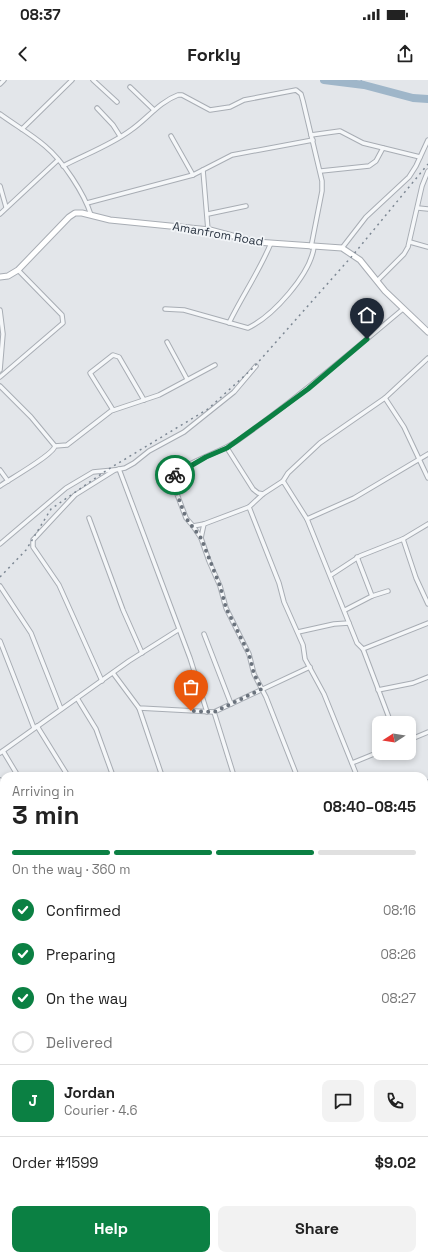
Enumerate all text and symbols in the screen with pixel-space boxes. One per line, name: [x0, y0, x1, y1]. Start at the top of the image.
text: 08:37: [20, 5, 61, 24]
icon: back: [12, 43, 34, 65]
text: Forkly: [187, 43, 241, 66]
icon: share: [394, 43, 416, 65]
street label: Amanfrom Road: [171, 218, 265, 250]
pin: [350, 298, 384, 339]
icon: home: [356, 304, 378, 326]
courier: [155, 455, 195, 495]
icon: bike: [164, 464, 186, 486]
pin: [174, 670, 208, 711]
icon: bag: [180, 676, 202, 698]
north arrow: [372, 716, 416, 760]
map controls: [372, 716, 416, 760]
text: Arriving in: [12, 783, 74, 800]
text: 08:40–08:45: [323, 797, 416, 816]
text: 3 min: [12, 798, 80, 832]
text: On the way · 360 m: [12, 861, 130, 878]
icon: check: [12, 899, 34, 921]
text: Confirmed: [46, 901, 121, 920]
text: 08:16: [383, 902, 416, 919]
icon: check: [12, 943, 34, 965]
text: Preparing: [46, 945, 116, 964]
text: 08:26: [380, 946, 416, 963]
icon: check: [12, 987, 34, 1009]
text: On the way: [46, 989, 127, 1008]
text: 08:27: [381, 990, 416, 1007]
text: Delivered: [46, 1033, 113, 1052]
button: chat: [322, 1080, 364, 1122]
button: phone: [374, 1080, 416, 1122]
text: Jordan: [64, 1083, 115, 1102]
text: J: [28, 1091, 38, 1110]
text: Courier · 4.6: [64, 1102, 137, 1119]
text: Order #1599: [12, 1153, 99, 1172]
text: $9.02: [375, 1153, 416, 1172]
button: Help: [12, 1206, 210, 1252]
button: Share: [218, 1206, 416, 1252]

